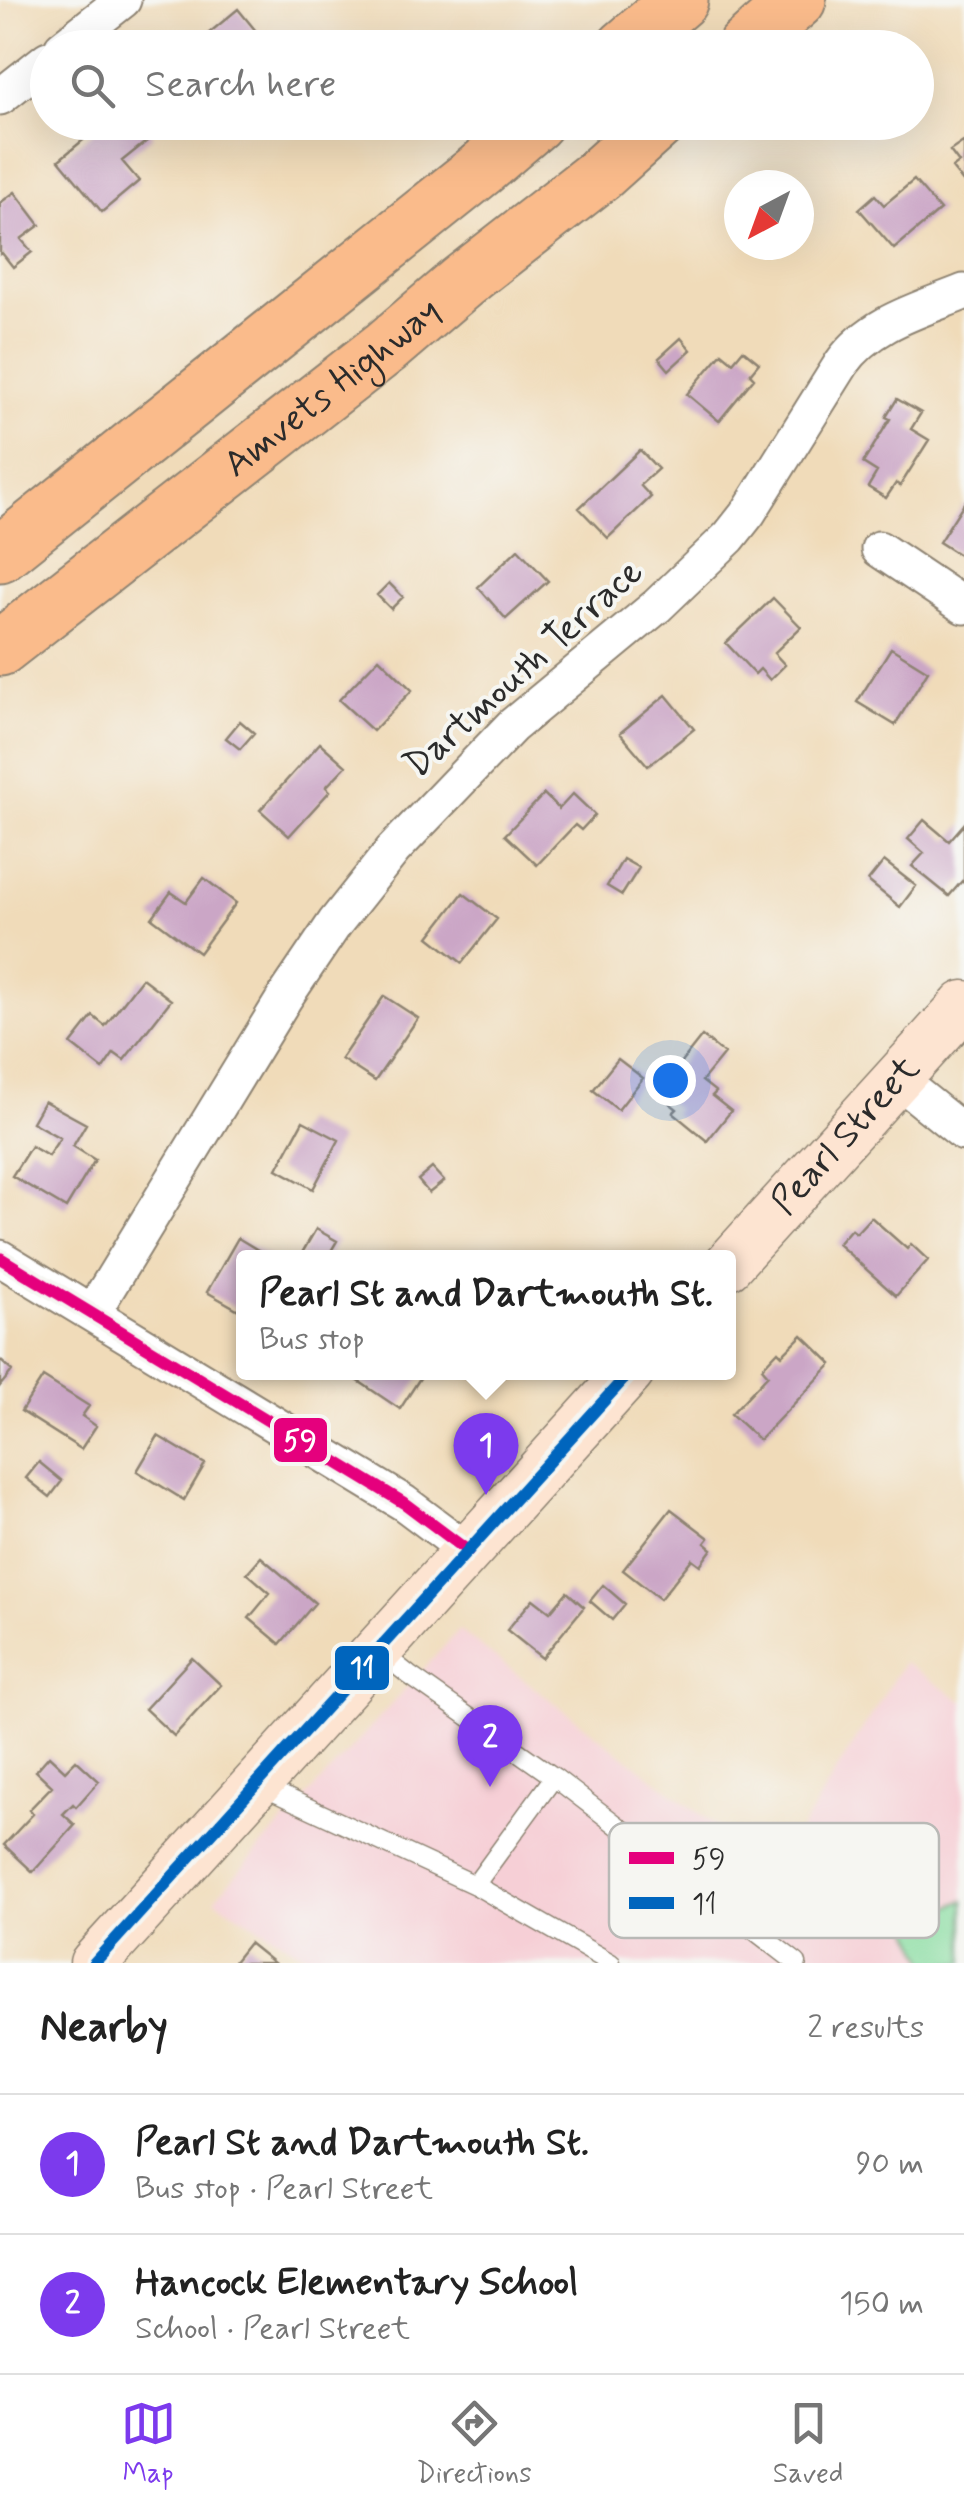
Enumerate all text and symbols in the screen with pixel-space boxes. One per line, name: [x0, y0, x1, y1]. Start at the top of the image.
search box: [30, 30, 934, 140]
icon: search: [65, 58, 120, 113]
text: Search here: [145, 61, 336, 110]
north arrow: [724, 170, 814, 260]
street label: Amvets Highway: [214, 286, 451, 489]
street label: Dartmouth Terrace: [394, 548, 654, 790]
street label: Pearl Street: [761, 1045, 931, 1226]
your location: [645, 1055, 696, 1106]
popup: [236, 1250, 736, 1380]
text: Pearl St and Dartmouth St.: [259, 1270, 713, 1319]
text: Bus stop: [259, 1319, 365, 1361]
pin: 1: [454, 1412, 518, 1495]
line badge: 59: [272, 1416, 329, 1464]
text: 59: [283, 1424, 317, 1461]
line badge: 11: [333, 1644, 391, 1692]
text: 11: [350, 1651, 374, 1688]
pin: 2: [458, 1704, 522, 1787]
legend: [609, 1823, 939, 1938]
text: 59: [692, 1842, 726, 1879]
text: 11: [692, 1887, 717, 1924]
text: Nearby: [40, 2001, 168, 2056]
text: 2 results: [807, 2007, 924, 2049]
text: Pearl St and Dartmouth St.: [135, 2119, 589, 2168]
text: 1: [65, 2143, 80, 2185]
text: 90 m: [856, 2143, 924, 2185]
text: Bus stop · Pearl Street: [135, 2168, 433, 2210]
text: Hancock Elementary School: [135, 2259, 578, 2308]
text: 2: [65, 2283, 80, 2325]
text: 150 m: [839, 2283, 924, 2325]
text: School · Pearl Street: [135, 2308, 410, 2350]
tab: Map: [121, 2396, 176, 2493]
tab: Directions: [417, 2396, 532, 2493]
tab: Saved: [773, 2396, 843, 2493]

